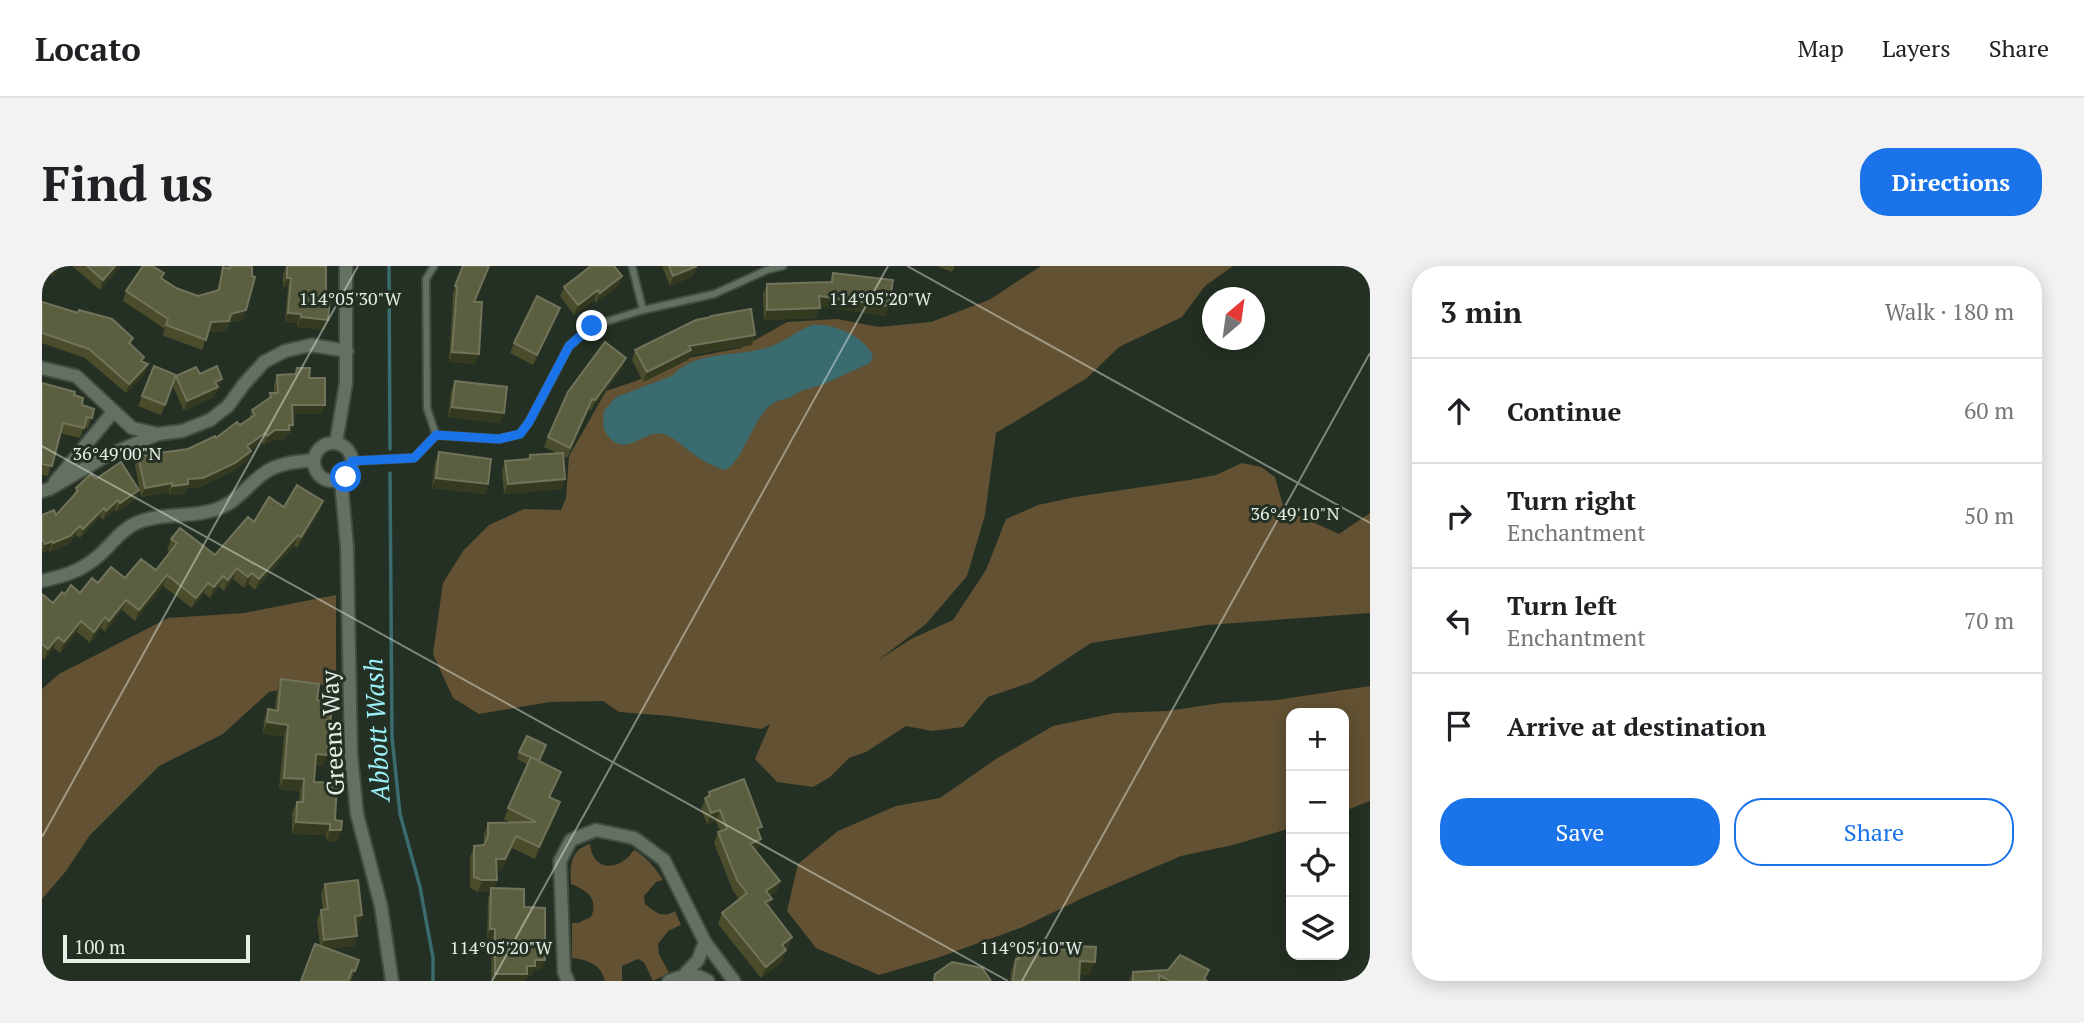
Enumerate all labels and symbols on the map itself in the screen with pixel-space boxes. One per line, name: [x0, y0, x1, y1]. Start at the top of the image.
text: 114°05'30"W: [299, 286, 401, 310]
text: 114°05'20"W: [829, 286, 931, 310]
north arrow: [1202, 287, 1265, 350]
route end: [576, 310, 607, 341]
text: 36°49'00"N: [72, 441, 162, 465]
route start: [330, 461, 361, 492]
text: 36°49'10"N: [1250, 501, 1340, 525]
water label: Abbott Wash: [355, 657, 397, 805]
street label: Greens Way: [313, 669, 351, 796]
scale bar: [63, 932, 250, 964]
text: 114°05'20"W: [450, 935, 552, 959]
text: 114°05'10"W: [980, 935, 1082, 959]

